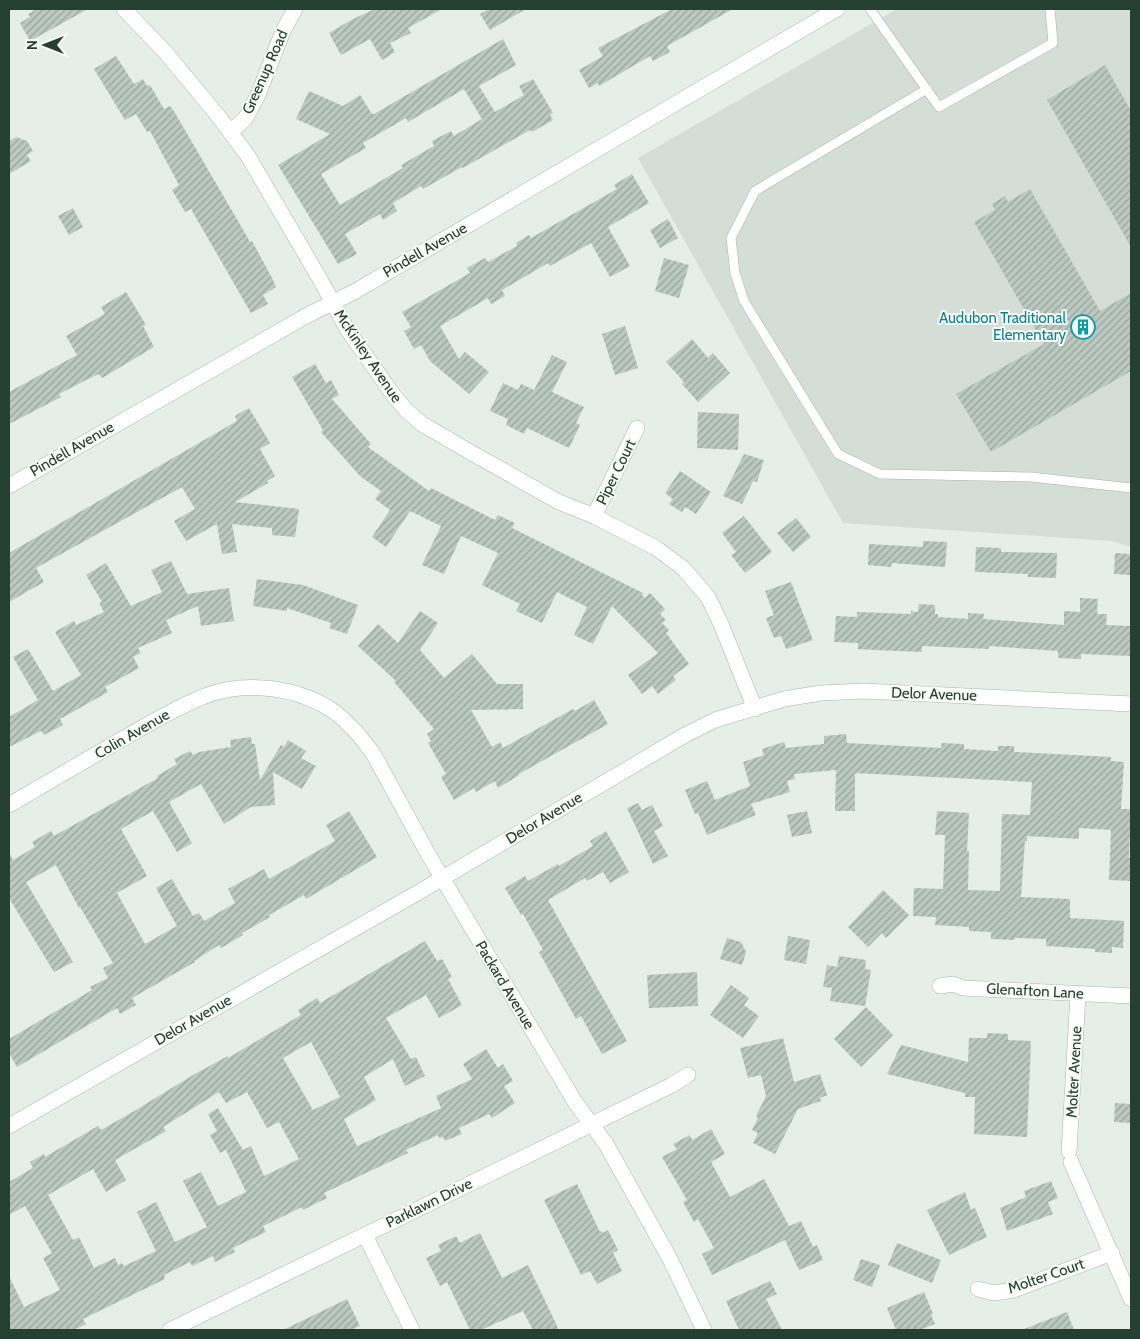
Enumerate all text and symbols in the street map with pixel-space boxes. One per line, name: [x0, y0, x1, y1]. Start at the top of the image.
north arrow: [20, 20, 70, 70]
street label: Greenup Road: [238, 27, 292, 117]
text: N: [23, 40, 41, 50]
street label: Pindell Avenue: [380, 219, 471, 281]
street label: McKinley Avenue: [330, 306, 406, 406]
place label: Audubon Traditional Elementary: [939, 309, 1066, 344]
building icon: Audubon Traditional Elementary: [1070, 314, 1096, 340]
street label: Pindell Avenue: [27, 418, 118, 480]
street label: Piper Court: [592, 436, 640, 508]
street label: Delor Avenue: [891, 684, 978, 705]
street label: Colin Avenue: [91, 705, 173, 763]
street label: Delor Avenue: [503, 788, 586, 848]
street label: Packard Avenue: [472, 937, 539, 1033]
street label: Glenafton Lane: [986, 979, 1084, 1003]
street label: Delor Avenue: [151, 991, 235, 1049]
street label: Molter Avenue: [1063, 1025, 1085, 1118]
street label: Parklawn Drive: [383, 1174, 475, 1232]
street label: Molter Court: [1006, 1255, 1086, 1297]

